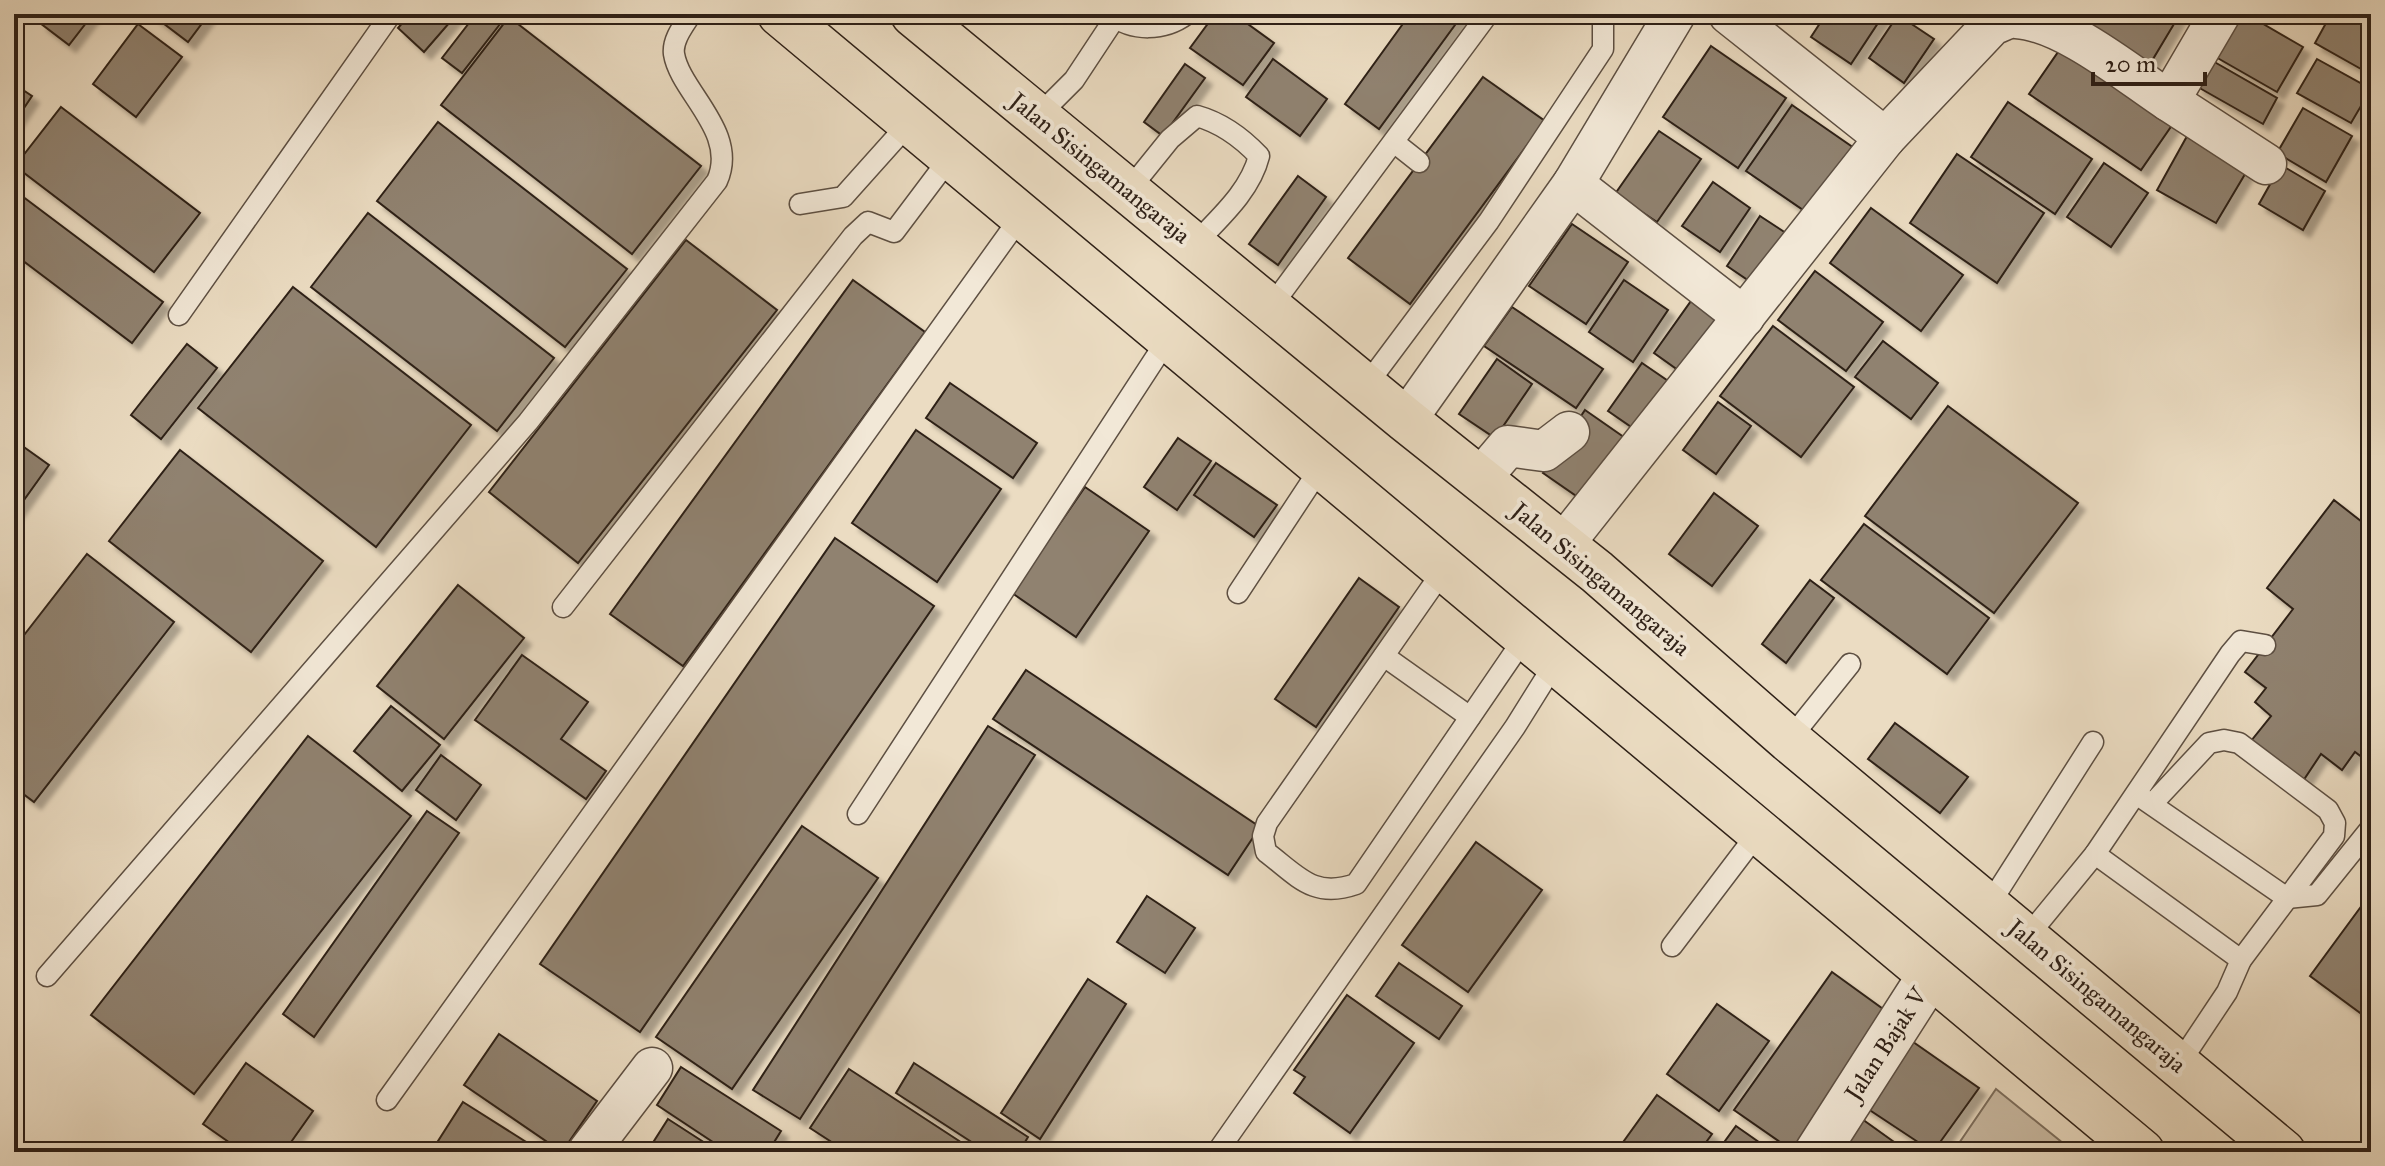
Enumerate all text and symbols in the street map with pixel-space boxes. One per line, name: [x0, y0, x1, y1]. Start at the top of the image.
scale bar: [2093, 36, 2205, 86]
text: 20 m: [2105, 49, 2156, 79]
street label: Jalan Sisingamangaraja: [1001, 84, 1197, 251]
street label: Jalan Sisingamangaraja: [1503, 494, 1697, 663]
street label: Jalan Sisingamangaraja: [1999, 911, 2193, 1080]
street label: Jalan Bajak V: [1837, 981, 1934, 1109]

